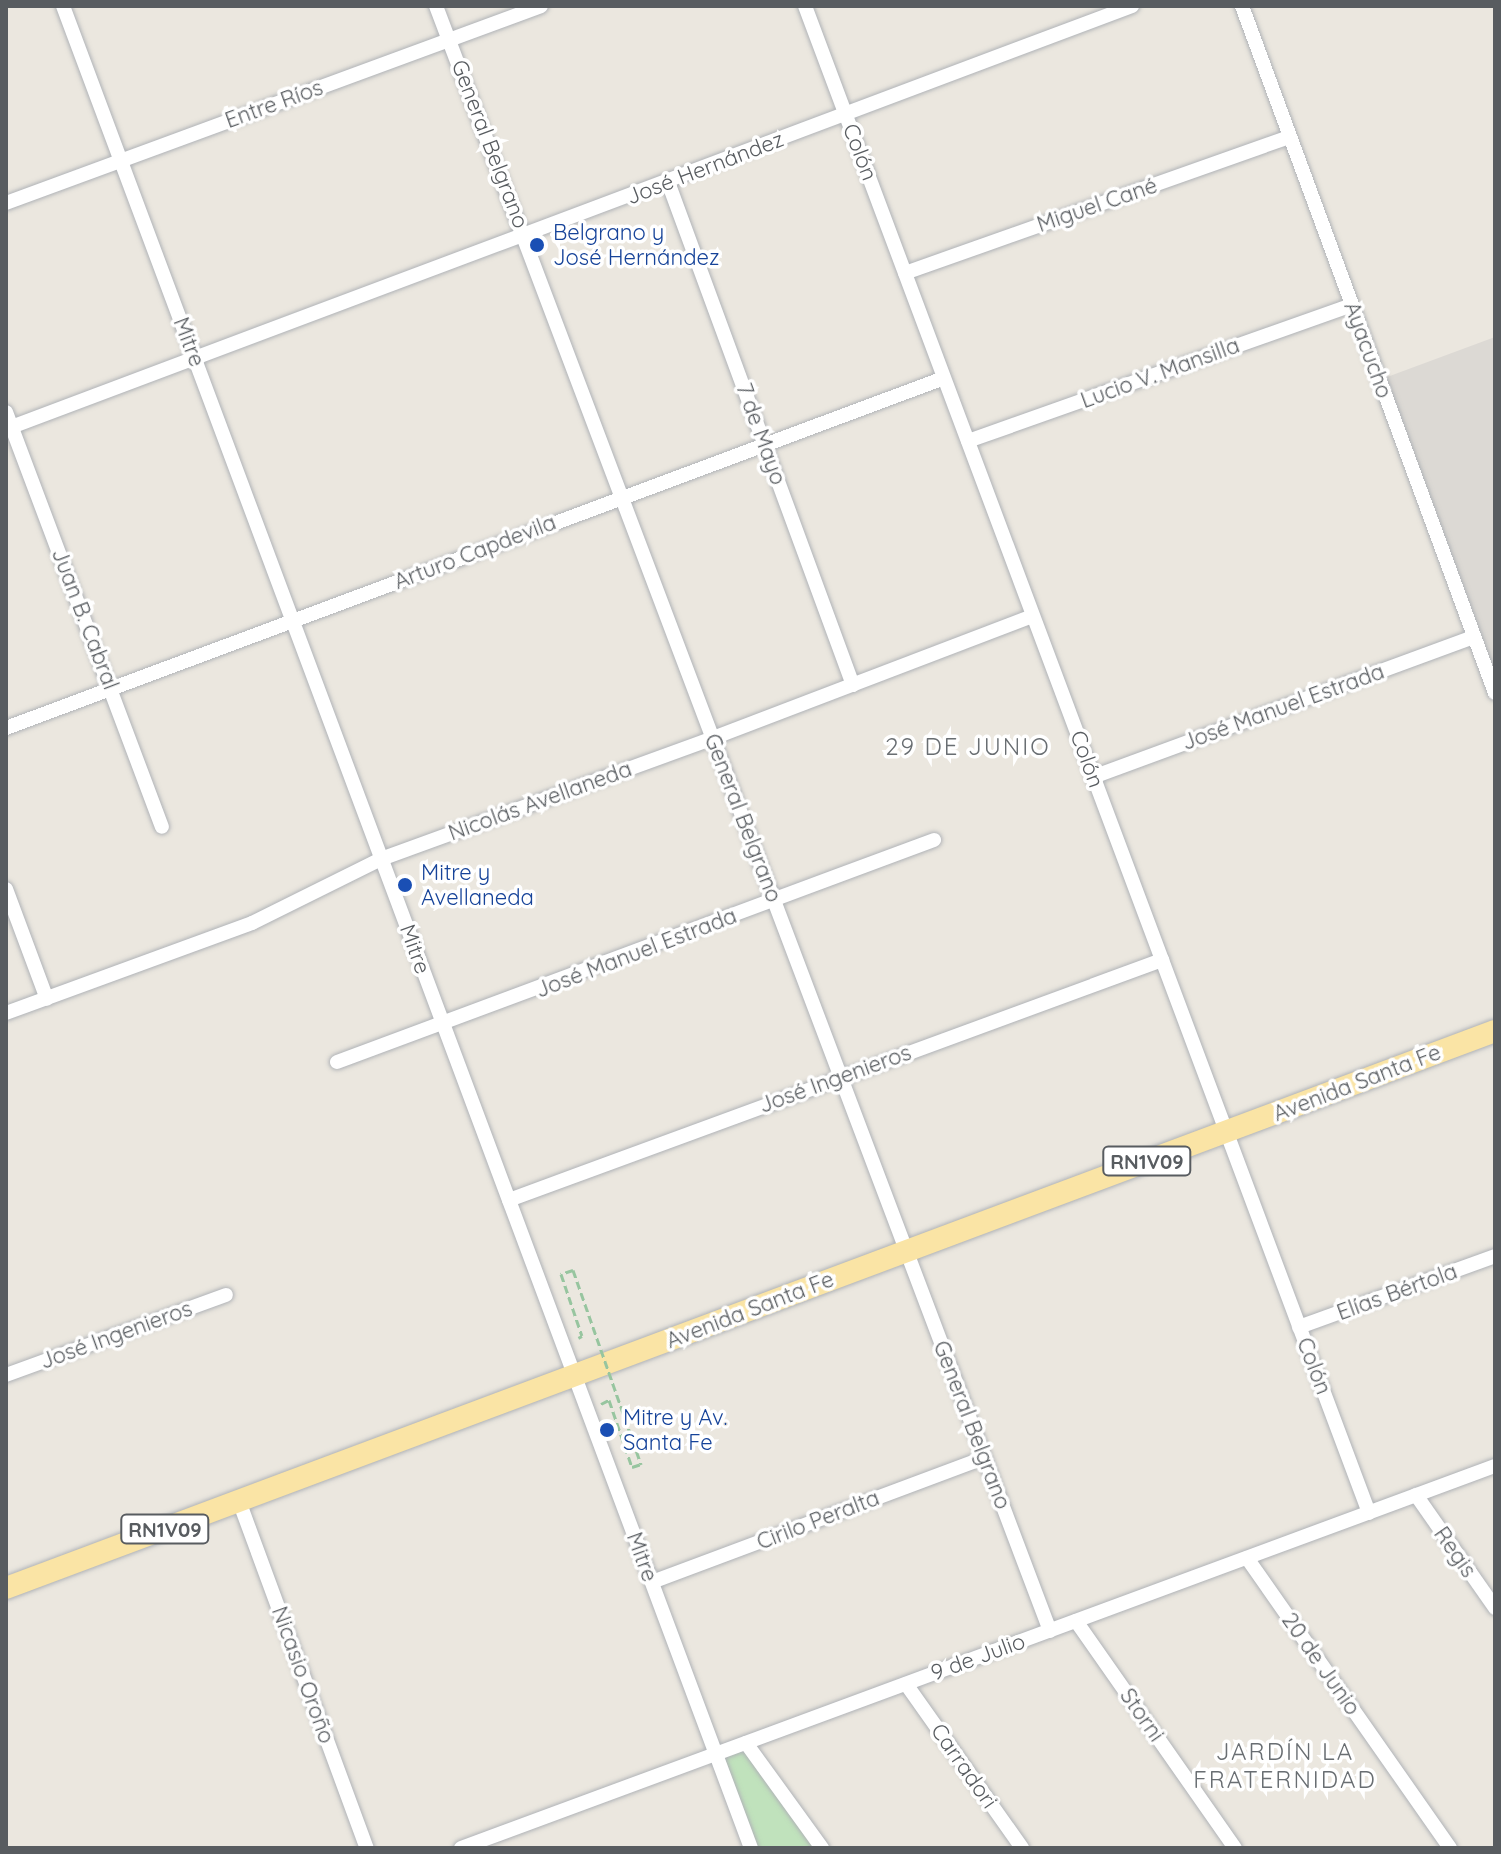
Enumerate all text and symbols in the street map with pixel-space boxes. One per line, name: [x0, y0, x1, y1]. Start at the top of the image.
street label: General Belgrano: [446, 56, 534, 232]
street label: Entre Ríos: [221, 74, 327, 134]
street label: Colón: [837, 120, 883, 184]
street label: José Hernández: [623, 126, 787, 210]
street label: Miguel Cané: [1033, 172, 1161, 238]
place label: Belgrano y José Hernández: [553, 219, 719, 270]
marker: Belgrano y José Hernández: [528, 236, 546, 254]
street label: Ayacucho: [1338, 298, 1398, 402]
street label: Mitre: [168, 314, 210, 370]
street label: Lucio V. Mansilla: [1077, 332, 1243, 414]
street label: 7 de Mayo: [730, 380, 792, 488]
street label: Arturo Capdevila: [390, 509, 560, 595]
street label: Juan B. Cabral: [46, 545, 124, 693]
street label: José Manuel Estrada: [1178, 658, 1388, 756]
street label: Colón: [1065, 727, 1109, 791]
street label: General Belgrano: [699, 730, 787, 906]
district label: 29 DE JUNIO: [885, 733, 1051, 761]
street label: Nicolás Avellaneda: [445, 756, 635, 846]
place label: Mitre y Avellaneda: [421, 859, 534, 910]
marker: Mitre y Avellaneda: [396, 876, 414, 894]
street label: José Manuel Estrada: [532, 902, 740, 1004]
street label: Mitre: [394, 921, 436, 977]
street label: José Ingenieros: [755, 1039, 915, 1119]
street label: Avenida Santa Fe: [1269, 1039, 1445, 1127]
road number: RN1V09: [1101, 1145, 1193, 1177]
street label: Elías Bértola: [1333, 1258, 1461, 1326]
street label: Avenida Santa Fe: [662, 1266, 838, 1354]
street label: José Ingenieros: [36, 1295, 196, 1375]
street label: Colón: [1291, 1334, 1337, 1398]
street label: General Belgrano: [928, 1337, 1016, 1513]
place label: Mitre y Av. Santa Fe: [623, 1404, 728, 1456]
marker: Mitre y Av. Santa Fe: [598, 1421, 616, 1439]
street label: Cirilo Peralta: [753, 1485, 883, 1555]
road number: RN1V09: [119, 1513, 211, 1545]
street label: Regis: [1428, 1522, 1482, 1582]
street label: Mitre: [621, 1529, 663, 1585]
street label: Nicasio Oroño: [266, 1603, 340, 1747]
street label: 20 de Junio: [1276, 1608, 1366, 1720]
street label: 9 de Julio: [927, 1628, 1029, 1686]
street label: Storni: [1114, 1683, 1170, 1747]
street label: Carradori: [925, 1718, 1003, 1814]
district label: JARDÍN LA FRATERNIDAD: [1193, 1738, 1377, 1794]

